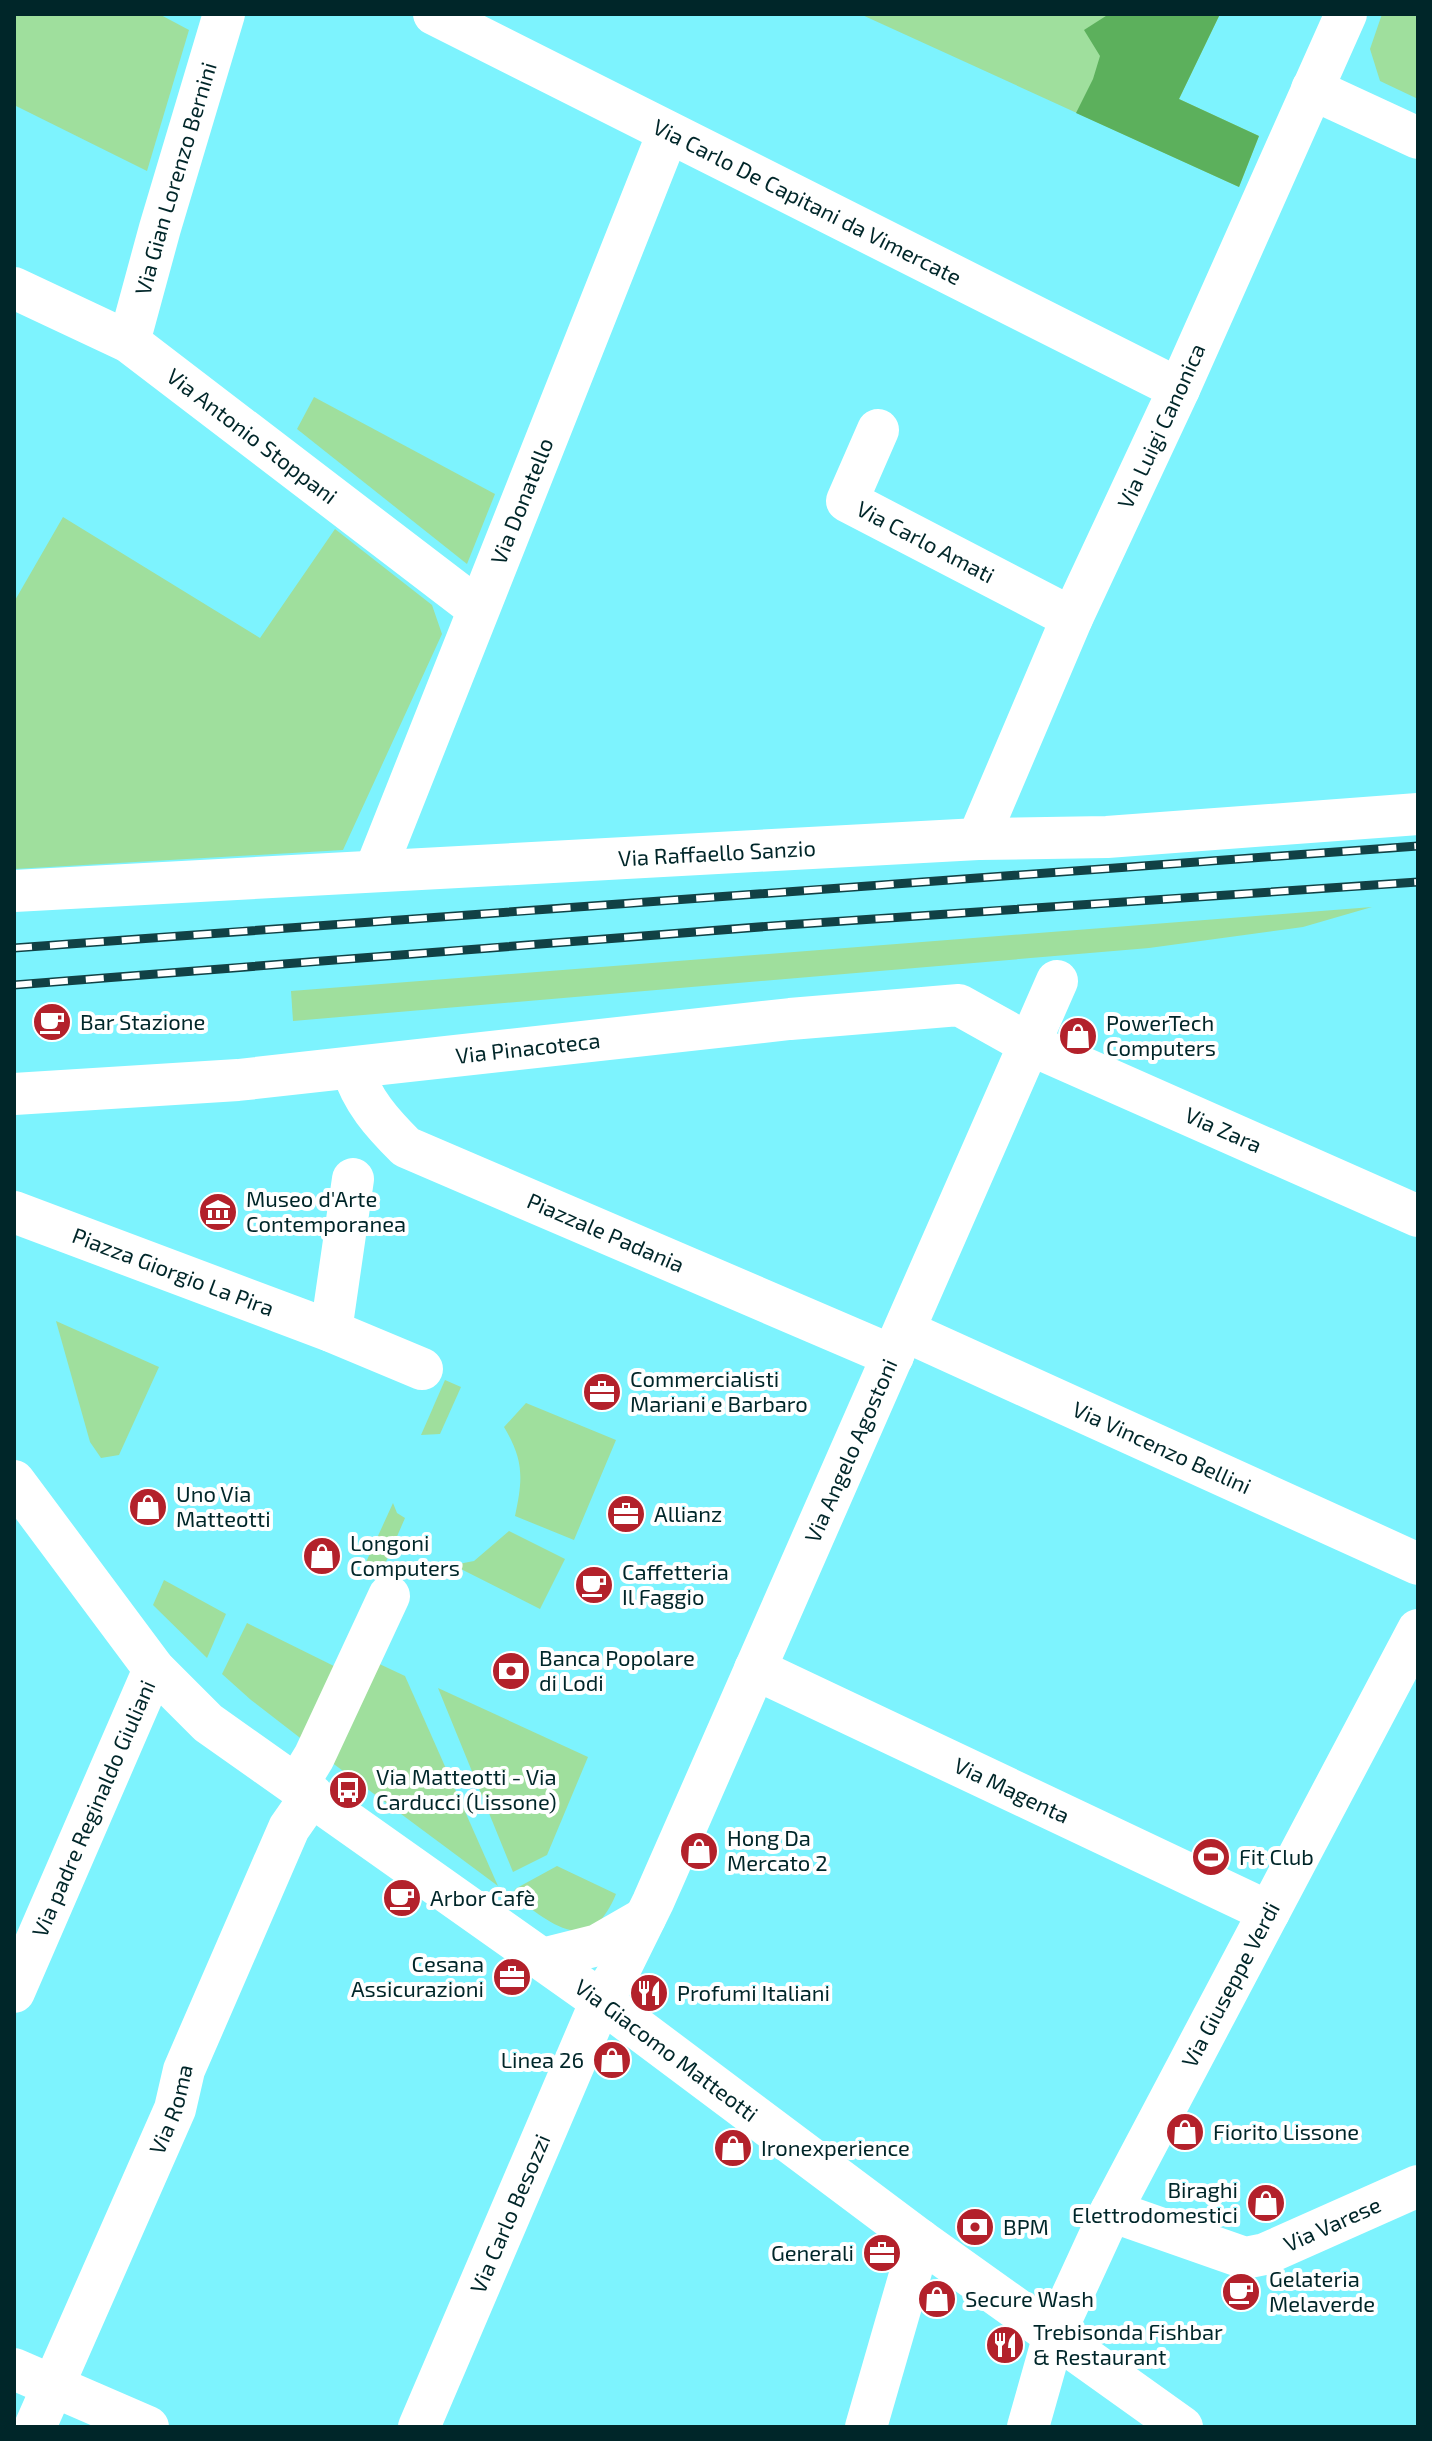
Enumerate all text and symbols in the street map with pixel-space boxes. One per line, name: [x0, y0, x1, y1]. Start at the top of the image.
street label: Via Gian Lorenzo Bernini: [128, 59, 221, 298]
street label: Via Carlo De Capitani da Vimercate: [649, 113, 966, 289]
street label: Via Luigi Canonica: [1111, 339, 1210, 512]
street label: Via Antonio Stoppani: [162, 362, 343, 509]
street label: Via Donatello: [484, 434, 558, 568]
street label: Via Carlo Amati: [853, 494, 999, 587]
street label: Via Raffaello Sanzio: [617, 834, 816, 870]
cafe icon: Bar Stazione: [31, 1001, 73, 1043]
place label: Bar Stazione: [80, 1008, 205, 1034]
place label: PowerTech Computers: [1106, 1009, 1216, 1060]
shop icon: PowerTech Computers: [1057, 1015, 1099, 1057]
street label: Via Pinacoteca: [454, 1026, 601, 1068]
street label: Via Zara: [1181, 1101, 1266, 1157]
place label: Museo d'Arte Contemporanea: [246, 1185, 406, 1236]
street label: Piazzale Padania: [524, 1187, 689, 1277]
museum icon: Museo d'Arte Contemporanea: [197, 1191, 239, 1233]
street label: Piazza Giorgio La Pira: [69, 1221, 278, 1320]
street label: Via Angelo Agostoni: [798, 1354, 902, 1546]
place label: Commercialisti Mariani e Barbaro: [630, 1365, 808, 1416]
office icon: Commercialisti Mariani e Barbaro: [581, 1371, 623, 1413]
street label: Via Vincenzo Bellini: [1069, 1395, 1255, 1498]
place label: Uno Via Matteotti: [176, 1480, 271, 1531]
shop icon: Uno Via Matteotti: [127, 1486, 169, 1528]
office icon: Allianz: [605, 1493, 647, 1535]
place label: Allianz: [654, 1500, 722, 1526]
place label: Longoni Computers: [350, 1529, 460, 1580]
shop icon: Longoni Computers: [301, 1535, 343, 1577]
place label: Caffetteria Il Faggio: [622, 1558, 729, 1609]
cafe icon: Caffetteria Il Faggio: [573, 1564, 615, 1606]
place label: Banca Popolare di Lodi: [539, 1644, 695, 1695]
bank icon: Banca Popolare di Lodi: [490, 1650, 532, 1692]
street label: Via padre Reginaldo Giuliani: [26, 1676, 160, 1940]
street label: Via Magenta: [950, 1751, 1074, 1828]
place label: Via Matteotti - Via Carducci (Lissone): [376, 1763, 557, 1814]
bus stop icon: Via Matteotti - Via Carducci (Lissone): [327, 1769, 369, 1811]
place label: Hong Da Mercato 2: [727, 1824, 828, 1875]
shop icon: Hong Da Mercato 2: [678, 1830, 720, 1872]
sports icon: Fit Club: [1190, 1836, 1232, 1878]
place label: Fit Club: [1239, 1843, 1314, 1869]
cafe icon: Arbor Cafè: [381, 1877, 423, 1919]
place label: Arbor Cafè: [430, 1884, 535, 1910]
street label: Via Giuseppe Verdi: [1175, 1897, 1284, 2071]
place label: Cesana Assicurazioni: [351, 1950, 484, 2001]
office icon: Cesana Assicurazioni: [491, 1956, 533, 1998]
restaurant icon: Profumi Italiani: [628, 1972, 670, 2014]
street label: Via Giacomo Matteotti: [570, 1973, 764, 2126]
place label: Profumi Italiani: [677, 1979, 830, 2005]
shop icon: Linea 26: [591, 2039, 633, 2081]
place label: Linea 26: [501, 2046, 584, 2072]
street label: Via Roma: [143, 2062, 197, 2158]
shop icon: Fiorito Lissone: [1164, 2111, 1206, 2153]
place label: Fiorito Lissone: [1213, 2118, 1359, 2144]
shop icon: Ironexperience: [712, 2127, 754, 2169]
street label: Via Carlo Besozzi: [464, 2130, 555, 2297]
place label: Ironexperience: [761, 2134, 910, 2160]
place label: Biraghi Elettrodomestici: [1072, 2176, 1238, 2227]
shop icon: Biraghi Elettrodomestici: [1245, 2182, 1287, 2224]
street label: Via Varese: [1279, 2190, 1384, 2256]
bank icon: BPM: [954, 2206, 996, 2248]
place label: BPM: [1003, 2213, 1049, 2239]
office icon: Generali: [861, 2232, 903, 2274]
place label: Generali: [771, 2239, 854, 2265]
place label: Gelateria Melaverde: [1269, 2265, 1375, 2316]
cafe icon: Gelateria Melaverde: [1220, 2271, 1262, 2313]
shop icon: Secure Wash: [916, 2278, 958, 2320]
place label: Secure Wash: [965, 2285, 1094, 2311]
place label: Trebisonda Fishbar & Restaurant: [1033, 2318, 1223, 2369]
restaurant icon: Trebisonda Fishbar & Restaurant: [984, 2324, 1026, 2366]

